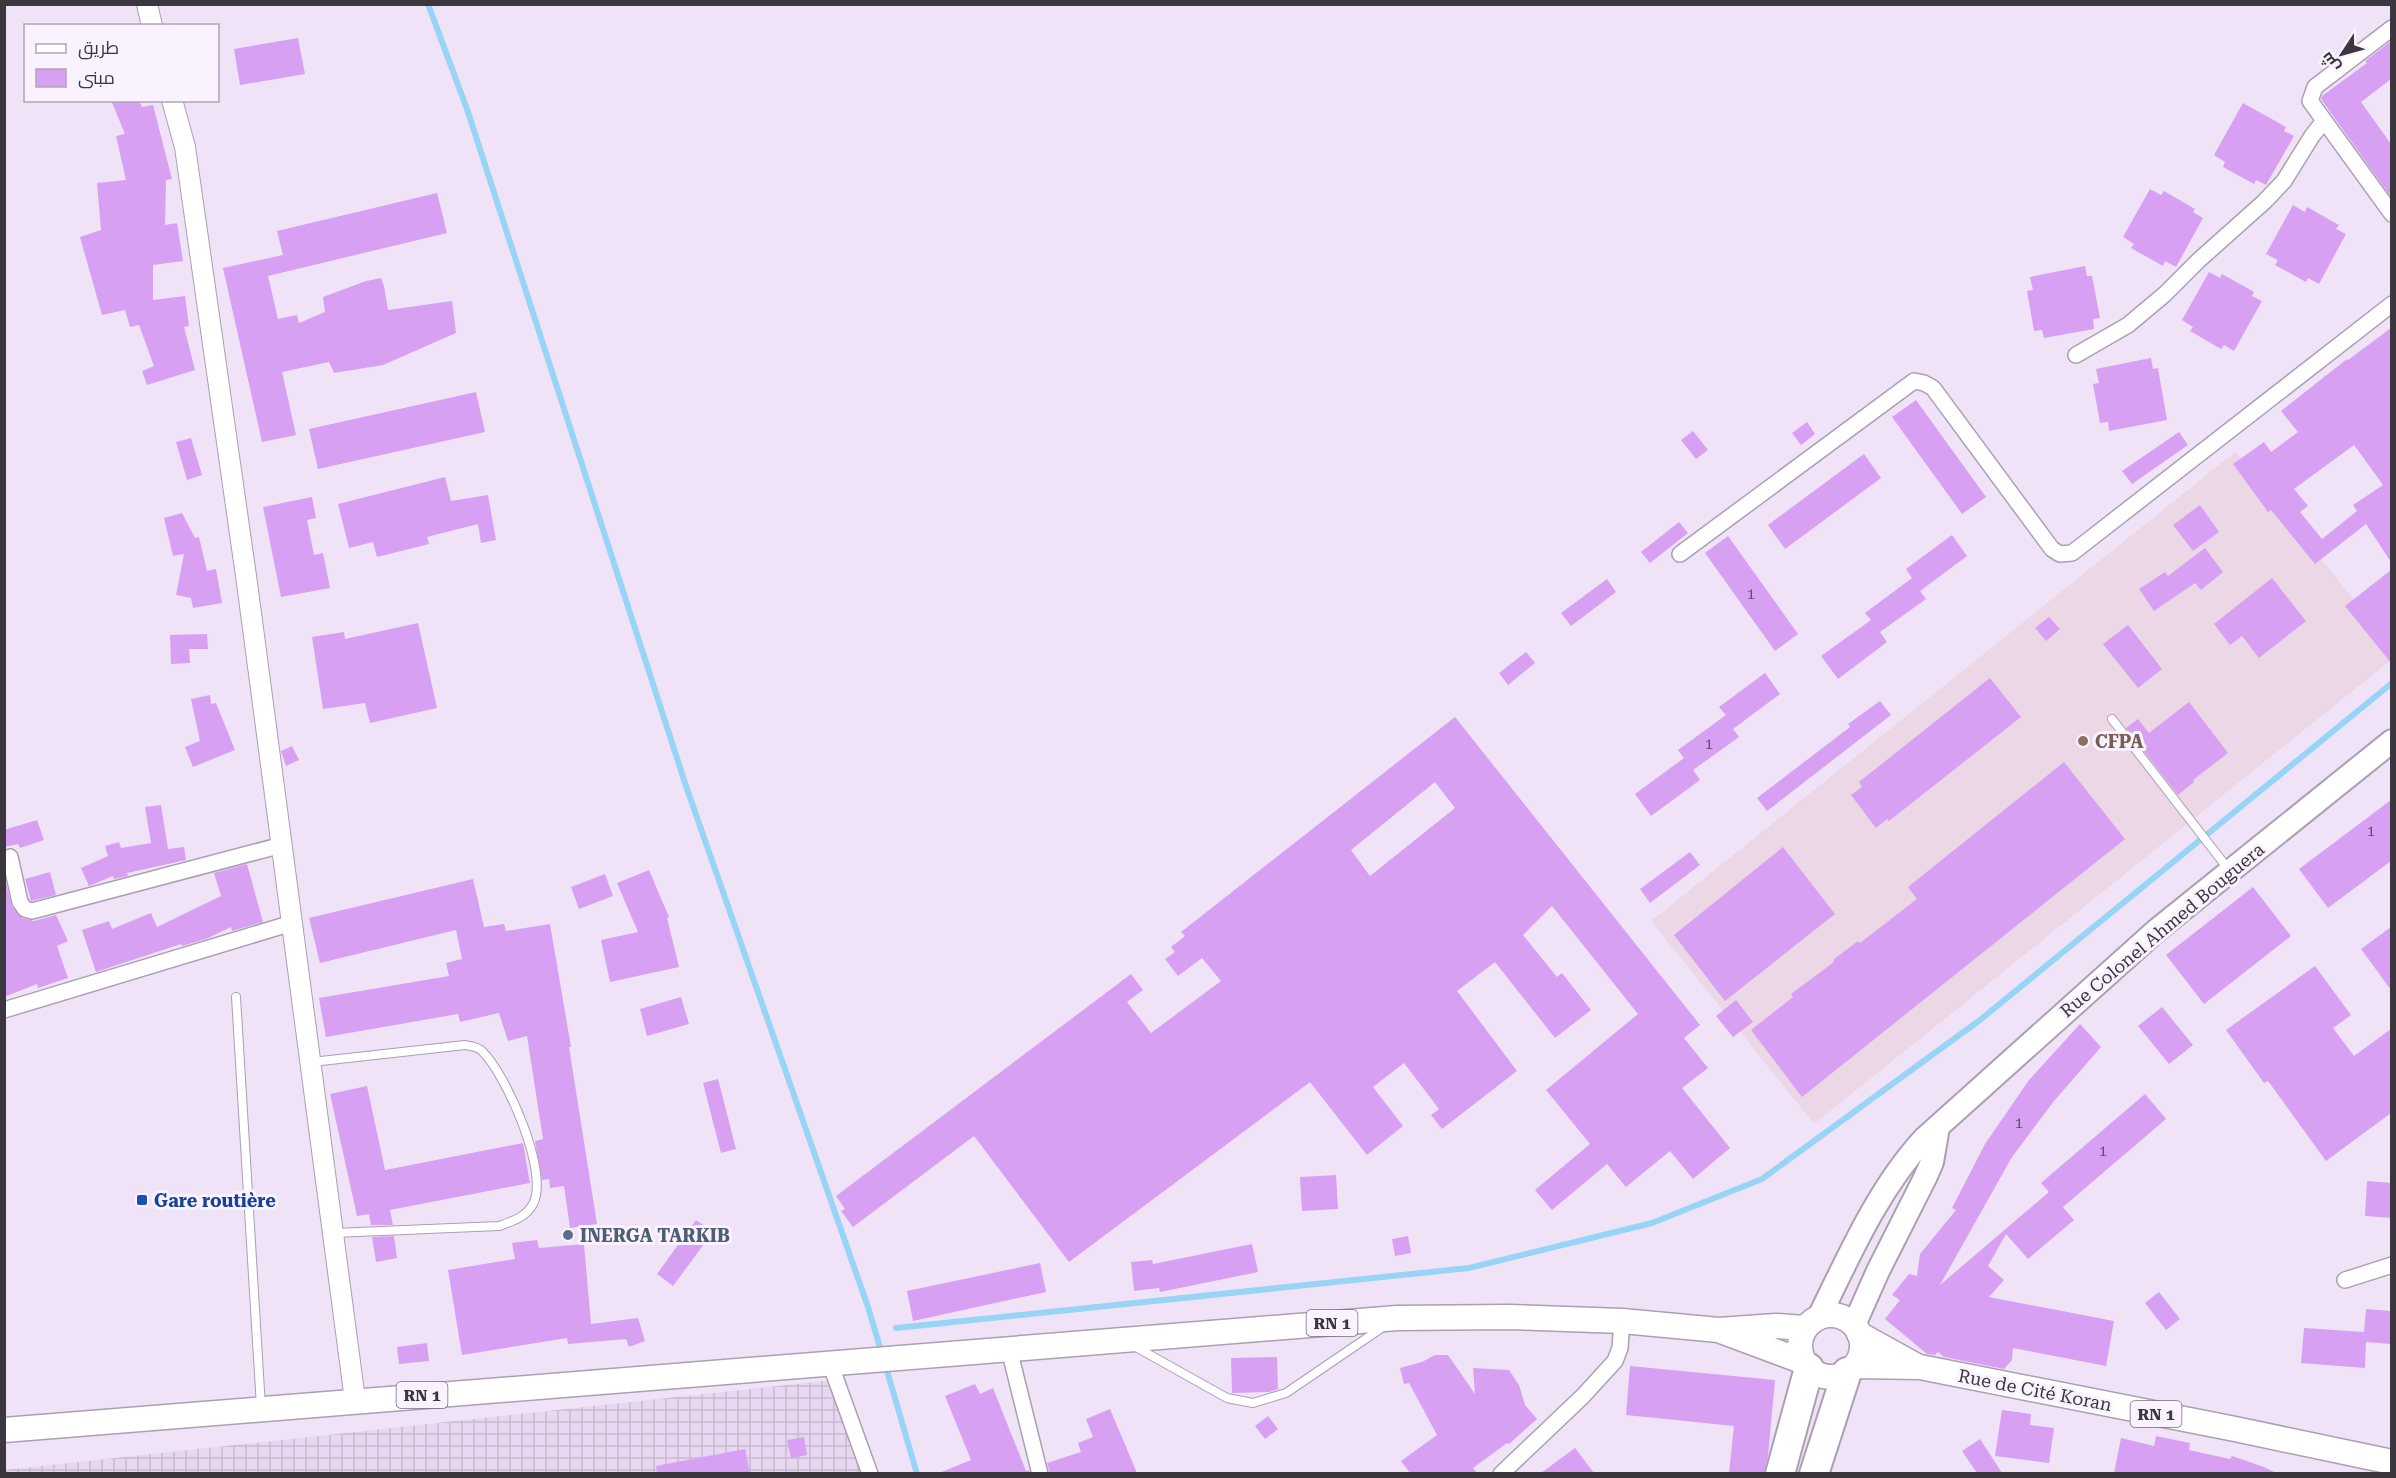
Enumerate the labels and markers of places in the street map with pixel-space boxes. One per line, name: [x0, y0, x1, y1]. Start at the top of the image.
place label: CFPA: [2095, 731, 2143, 752]
marker: CFPA: [2076, 734, 2090, 748]
place label: Gare routière: [154, 1190, 276, 1211]
marker: Gare routière: [135, 1193, 149, 1207]
place label: INERGA TARKIB: [580, 1225, 730, 1246]
marker: INERGA TARKIB: [561, 1228, 575, 1242]

